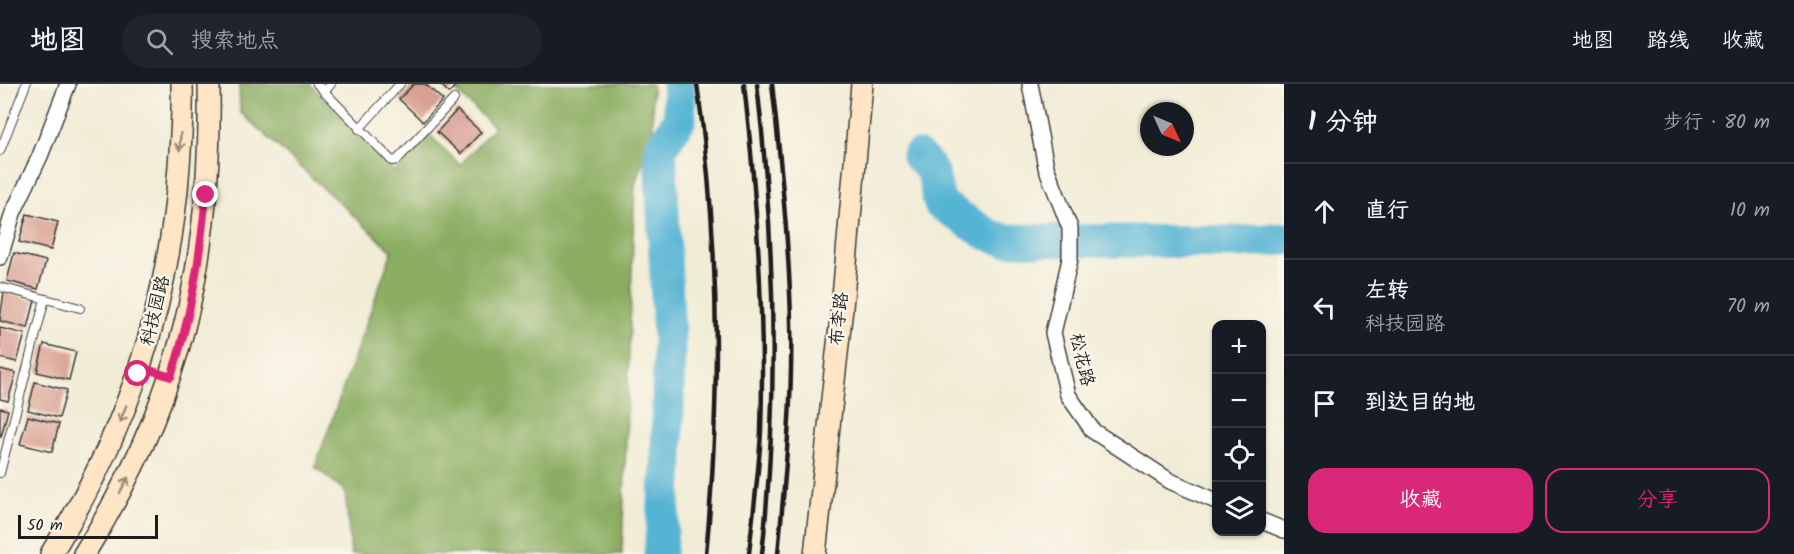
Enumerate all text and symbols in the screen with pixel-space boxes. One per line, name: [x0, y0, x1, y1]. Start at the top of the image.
search box: [122, 14, 542, 68]
text: 地图: [30, 19, 86, 64]
text: 搜索地点: [191, 24, 279, 59]
icon: search: [143, 25, 176, 58]
text: 地图: [1572, 25, 1614, 58]
text: 路线: [1647, 25, 1689, 58]
text: 收藏: [1722, 25, 1764, 58]
north arrow: [1140, 102, 1194, 156]
text: 1 分钟: [1308, 102, 1378, 144]
text: 步行 · 80 m: [1663, 107, 1770, 139]
one-way arrow: [175, 132, 186, 152]
route end: [192, 181, 218, 207]
text: 直行: [1365, 194, 1409, 229]
icon: ahead: [1308, 195, 1341, 228]
text: 10 m: [1730, 195, 1770, 227]
street label: 科技园路: [133, 273, 179, 349]
text: 左转: [1365, 274, 1409, 309]
street label: 布李路: [823, 291, 857, 347]
icon: left: [1308, 291, 1341, 324]
text: 70 m: [1727, 291, 1770, 323]
text: 科技园路: [1365, 309, 1445, 341]
map controls: [1212, 320, 1266, 536]
button: +: [1212, 320, 1266, 374]
street label: 松花路: [1061, 330, 1101, 390]
route start: [124, 360, 150, 386]
button: −: [1212, 374, 1266, 428]
text: 到达目的地: [1365, 386, 1475, 421]
icon: arrive: [1308, 387, 1341, 420]
one-way arrow: [117, 404, 128, 423]
button: locate: [1212, 428, 1266, 482]
button: 收藏: [1308, 468, 1533, 533]
button: 分享: [1545, 468, 1770, 533]
one-way arrow: [118, 477, 130, 495]
button: layers: [1212, 482, 1266, 536]
scale bar: [18, 512, 158, 540]
text: 50 m: [27, 513, 63, 538]

